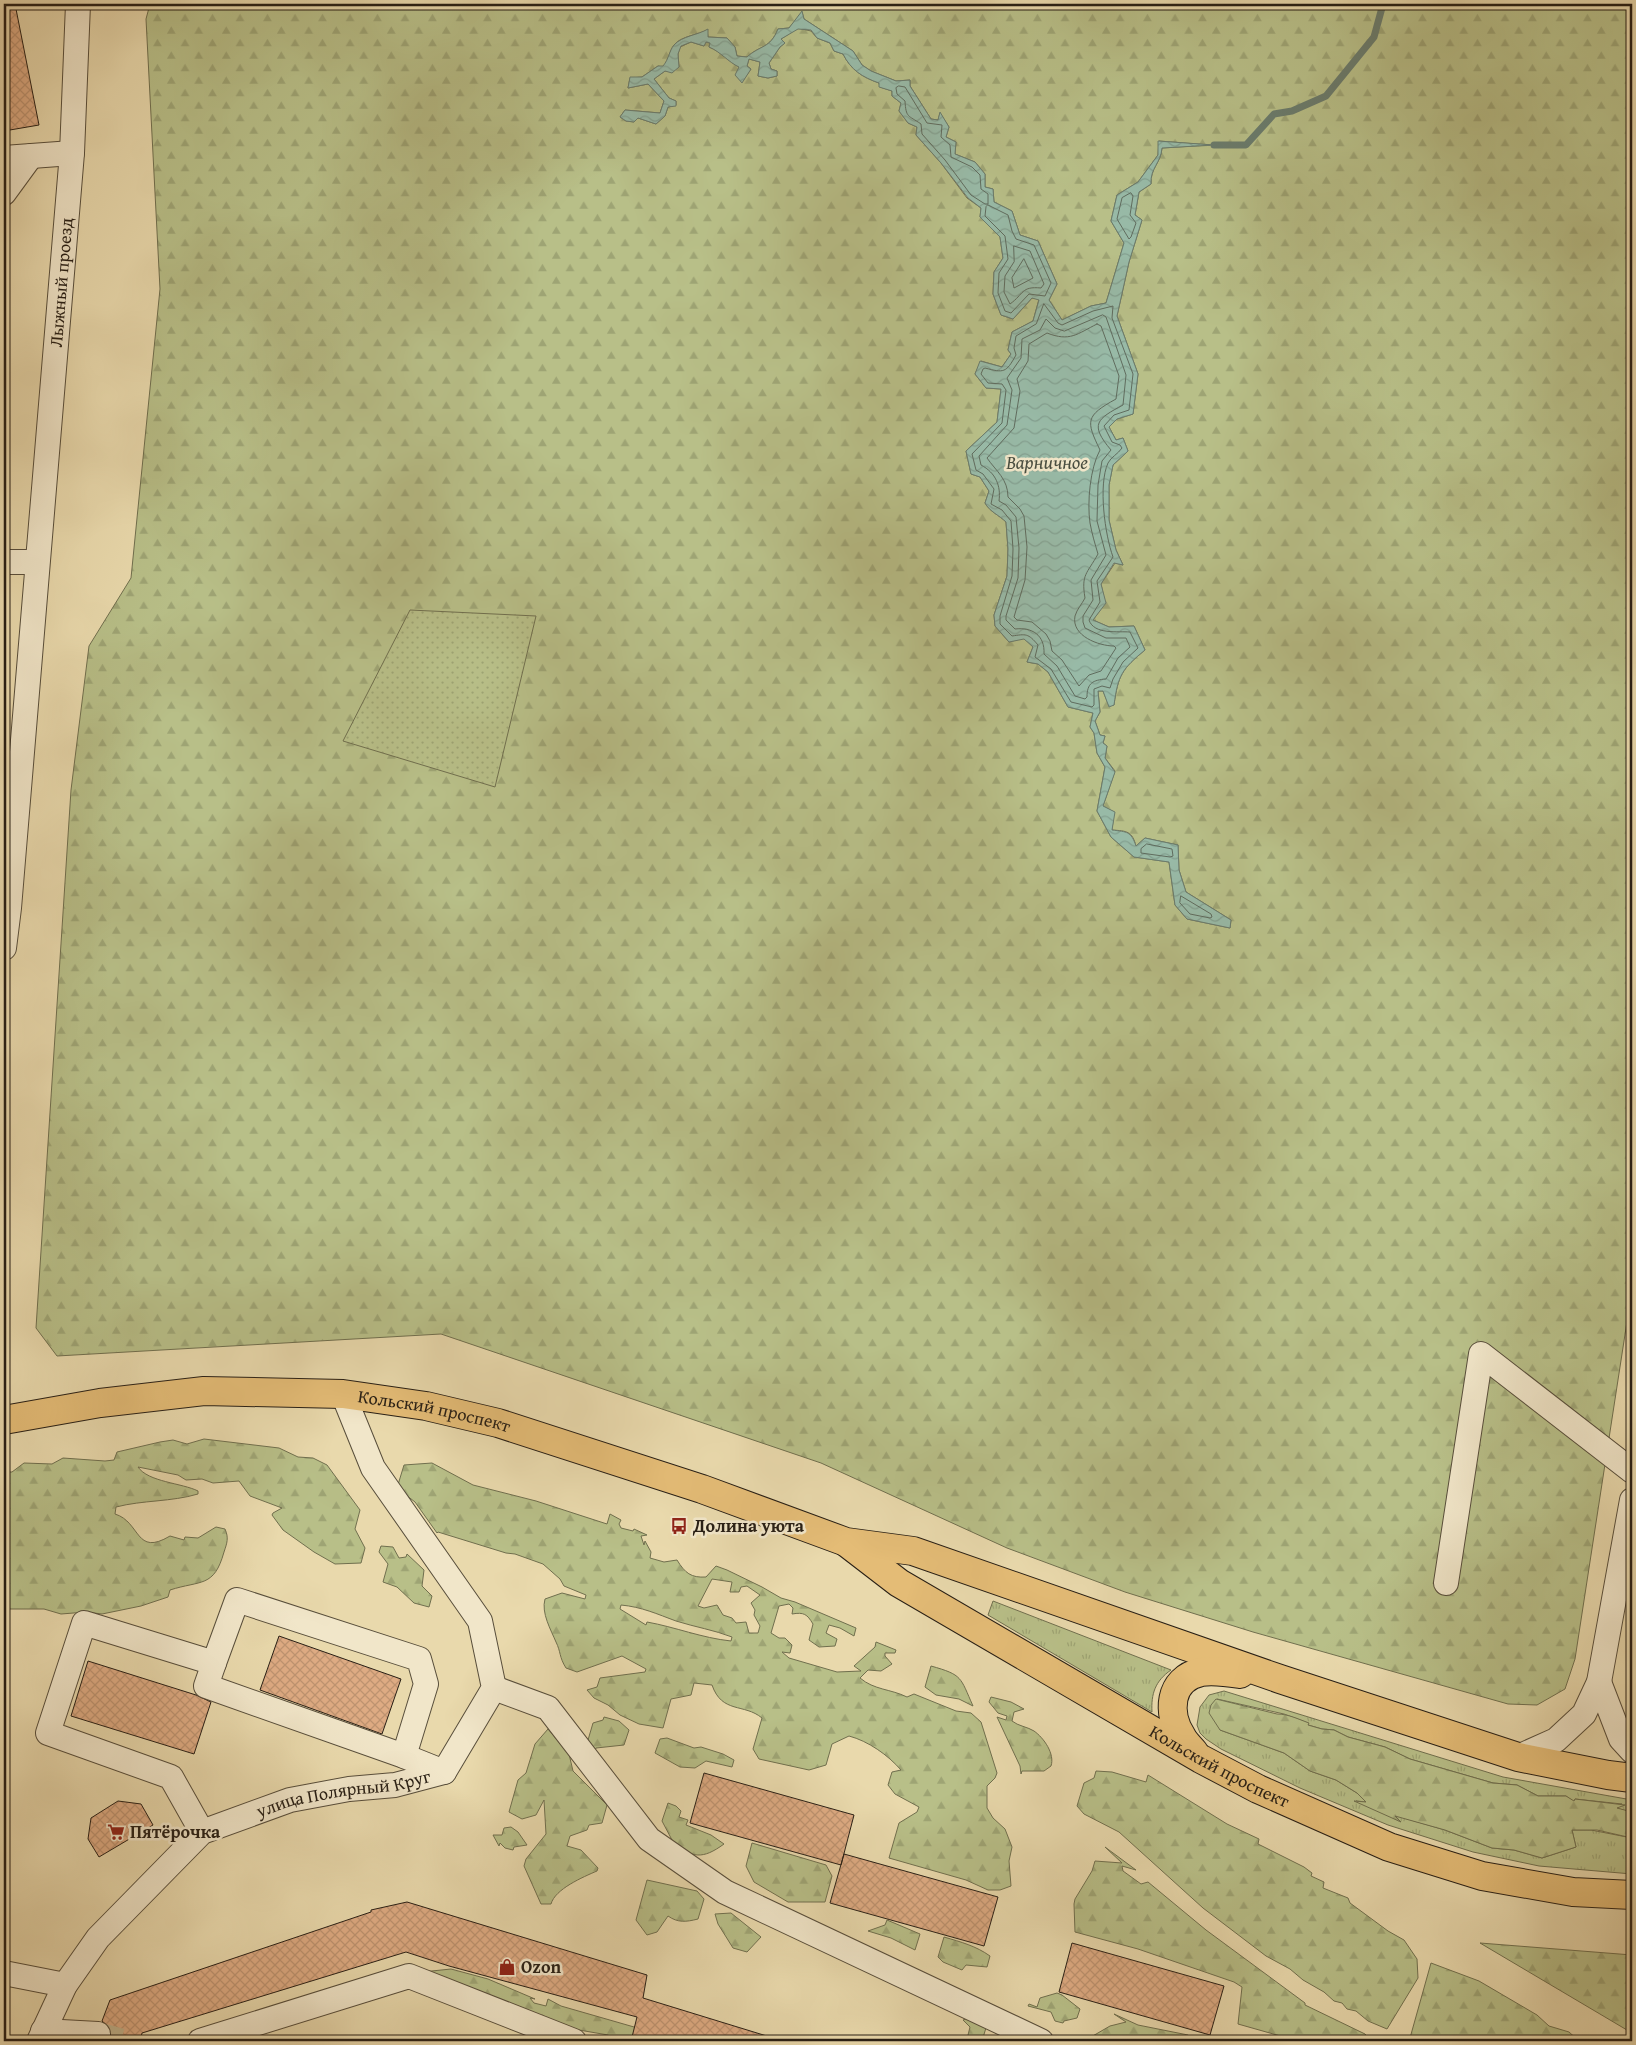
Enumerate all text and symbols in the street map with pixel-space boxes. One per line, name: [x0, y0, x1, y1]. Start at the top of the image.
street label: Лыжный проезд: [42, 216, 80, 348]
water label: Варничное: [1005, 448, 1088, 476]
street label: Кольский проспект: [356, 1382, 515, 1439]
place label: Долина уюта: [692, 1512, 805, 1539]
bus stop icon: Долина уюта: [669, 1516, 689, 1536]
street label: Кольский проспект: [1145, 1718, 1294, 1814]
street label: улица Полярный Круг: [251, 1762, 434, 1825]
place label: Пятёрочка: [130, 1818, 221, 1845]
supermarket icon: Пятёрочка: [106, 1822, 126, 1842]
place label: Ozon: [521, 1953, 561, 1980]
shop icon: Ozon: [497, 1957, 517, 1977]

